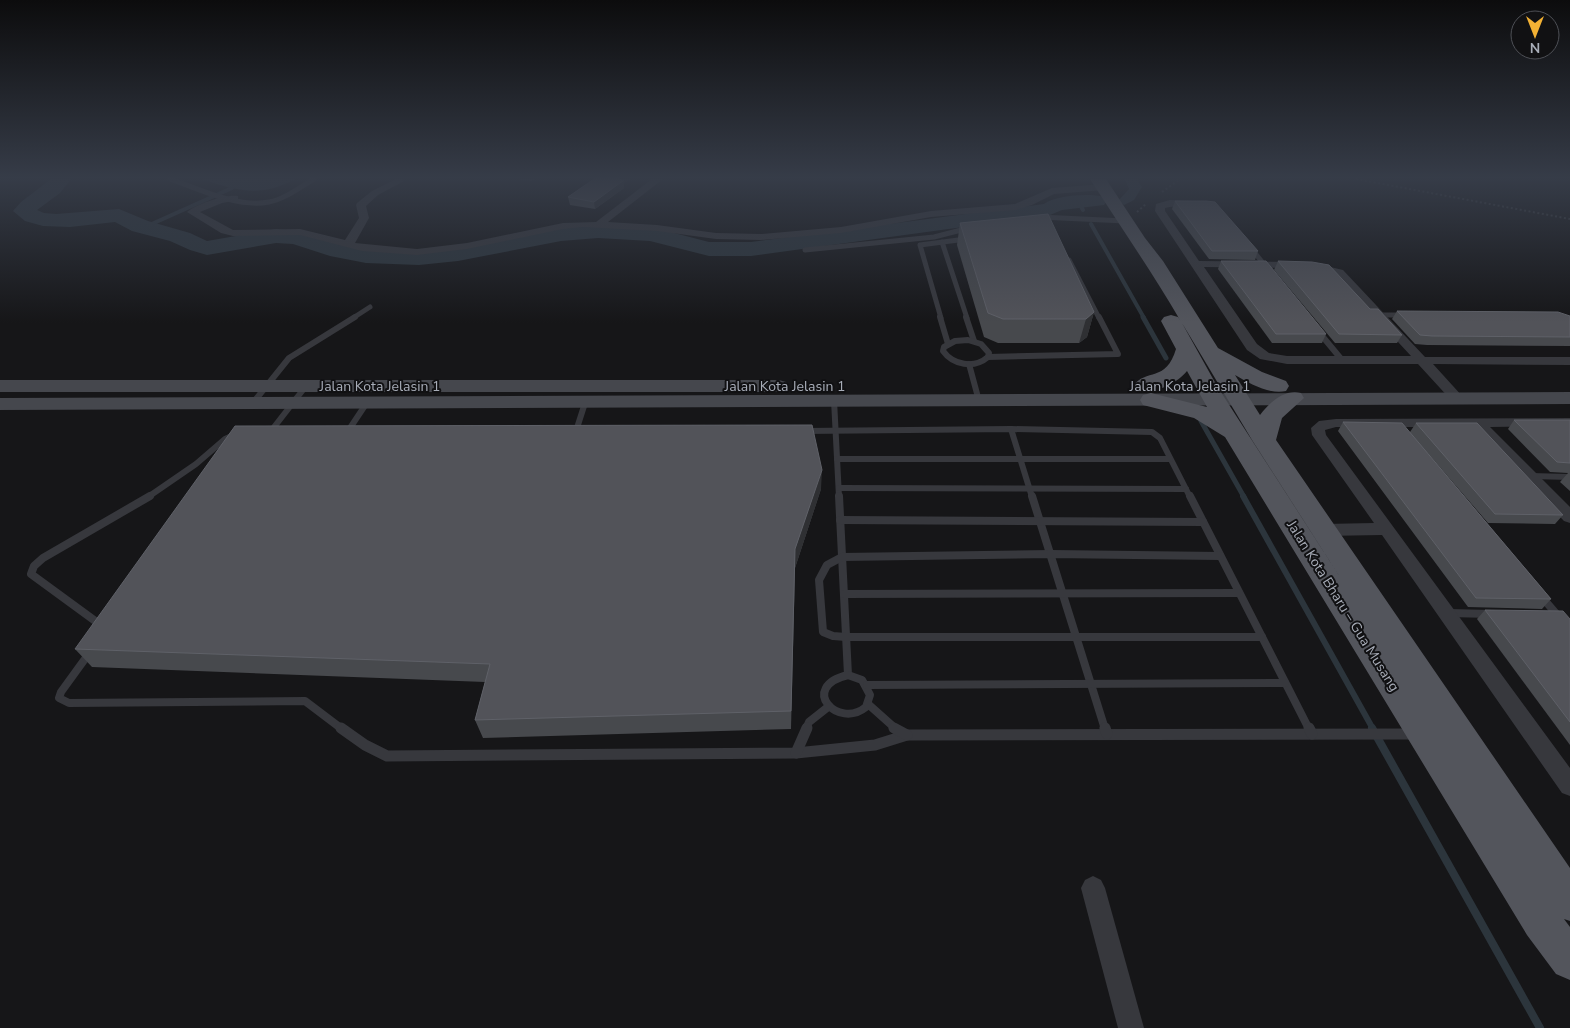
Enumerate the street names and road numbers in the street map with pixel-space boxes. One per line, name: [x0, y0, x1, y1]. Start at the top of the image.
street label: Jalan Kota Jelasin 1: [319, 377, 440, 396]
street label: Jalan Kota Jelasin 1: [724, 377, 845, 396]
street label: Jalan Kota Jelasin 1: [1129, 377, 1250, 396]
street label: Jalan Kota Bharu – Gua Musang: [1282, 516, 1404, 695]

